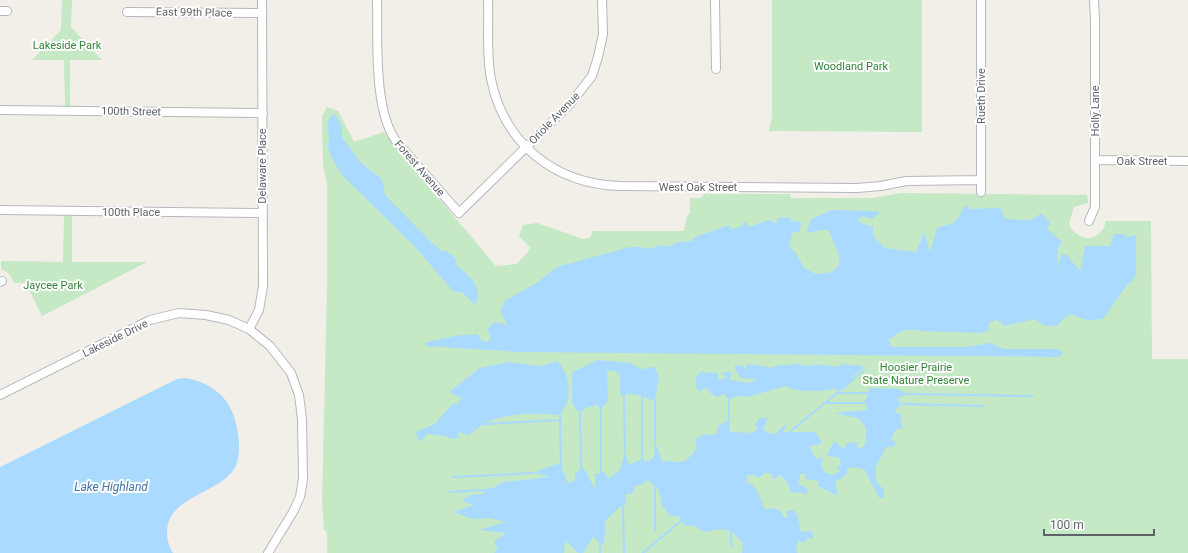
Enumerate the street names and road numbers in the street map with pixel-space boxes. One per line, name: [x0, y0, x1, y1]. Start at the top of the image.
street label: East 99th Place: [156, 5, 232, 20]
street label: Rueth Drive: [975, 68, 988, 124]
street label: Holly Lane: [1089, 85, 1102, 137]
street label: Oriole Avenue: [526, 89, 583, 147]
street label: 100th Street: [101, 104, 161, 119]
street label: Delaware Place: [256, 128, 269, 204]
street label: Forest Avenue: [392, 138, 447, 199]
street label: Oak Street: [1117, 155, 1168, 168]
street label: West Oak Street: [659, 181, 738, 194]
street label: 100th Place: [102, 206, 160, 219]
street label: Lakeside Drive: [80, 317, 150, 360]

